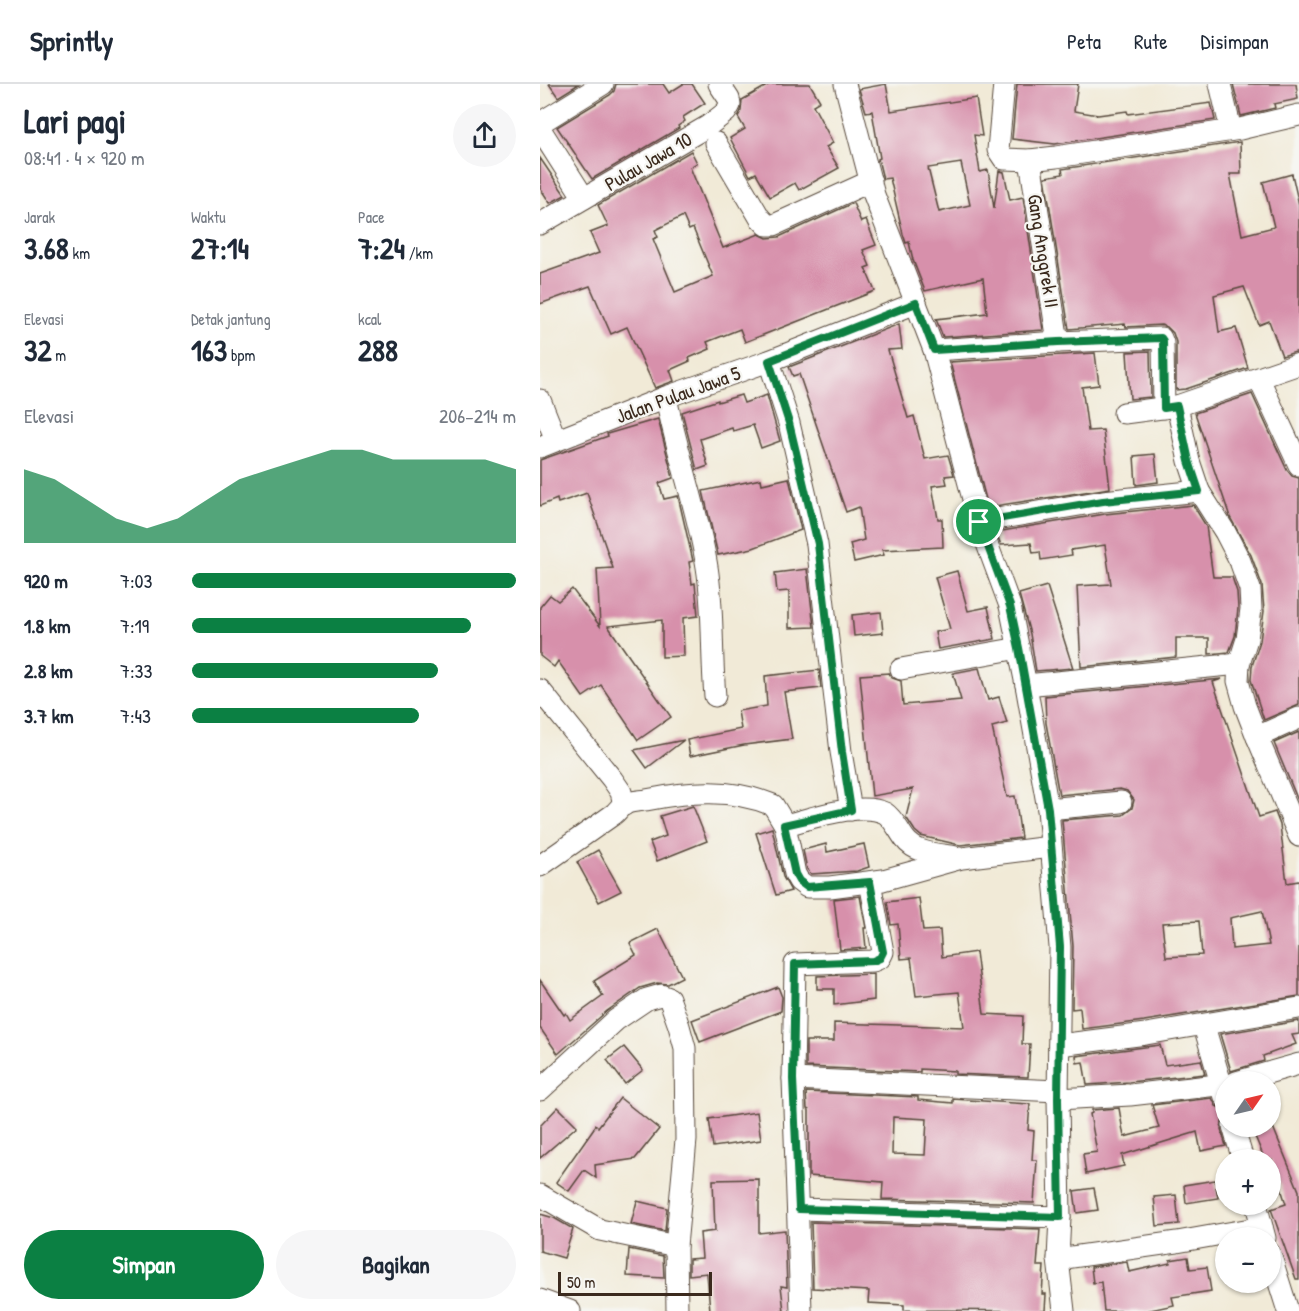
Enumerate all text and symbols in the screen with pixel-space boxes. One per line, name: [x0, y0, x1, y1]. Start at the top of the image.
text: Sprintly: [30, 22, 113, 60]
text: Peta: [1067, 27, 1101, 56]
text: Rute: [1134, 27, 1168, 56]
text: Disimpan: [1201, 27, 1269, 56]
text: Lari pagi: [24, 99, 126, 143]
button: share: [453, 104, 516, 167]
street label: Pulau Jawa 10: [599, 125, 697, 197]
text: 08:41 · 4 × 920 m: [24, 144, 145, 171]
street label: Gang Anggrek II: [1022, 192, 1066, 310]
text: Jarak: [24, 206, 55, 228]
text: Waktu: [191, 206, 226, 228]
text: Pace: [358, 206, 385, 228]
text: 3.68: [24, 228, 69, 268]
text: 27:14: [191, 228, 249, 268]
text: 7:24: [358, 228, 405, 268]
text: km: [69, 242, 90, 264]
text: /km: [405, 242, 433, 264]
text: Elevasi: [24, 308, 64, 330]
text: Detak jantung: [191, 308, 271, 330]
text: kcal: [358, 308, 381, 330]
text: 32: [24, 330, 51, 370]
text: 163: [191, 330, 227, 370]
text: 288: [358, 330, 398, 370]
text: m: [51, 344, 66, 366]
text: bpm: [227, 344, 255, 366]
street label: Jalan Pulau Jawa 5: [612, 359, 745, 429]
text: Elevasi: [24, 402, 74, 429]
text: 206–214 m: [439, 402, 516, 429]
pin: [953, 496, 1004, 547]
icon: arrive: [962, 505, 995, 538]
text: 920 m: [24, 567, 68, 594]
text: 7:03: [120, 567, 152, 594]
text: 1.8 km: [24, 612, 71, 639]
text: 7:19: [120, 612, 149, 639]
text: 2.8 km: [24, 657, 73, 684]
text: 7:33: [120, 657, 152, 684]
text: 3.7 km: [24, 702, 74, 729]
text: 7:43: [120, 702, 151, 729]
north arrow: [1215, 1071, 1281, 1137]
map controls: [1215, 1071, 1281, 1293]
button: +: [1215, 1149, 1281, 1215]
button: −: [1215, 1227, 1281, 1293]
button: Simpan: [24, 1230, 264, 1299]
button: Bagikan: [276, 1230, 516, 1299]
scale bar: [558, 1269, 712, 1296]
text: 50 m: [567, 1271, 596, 1293]

